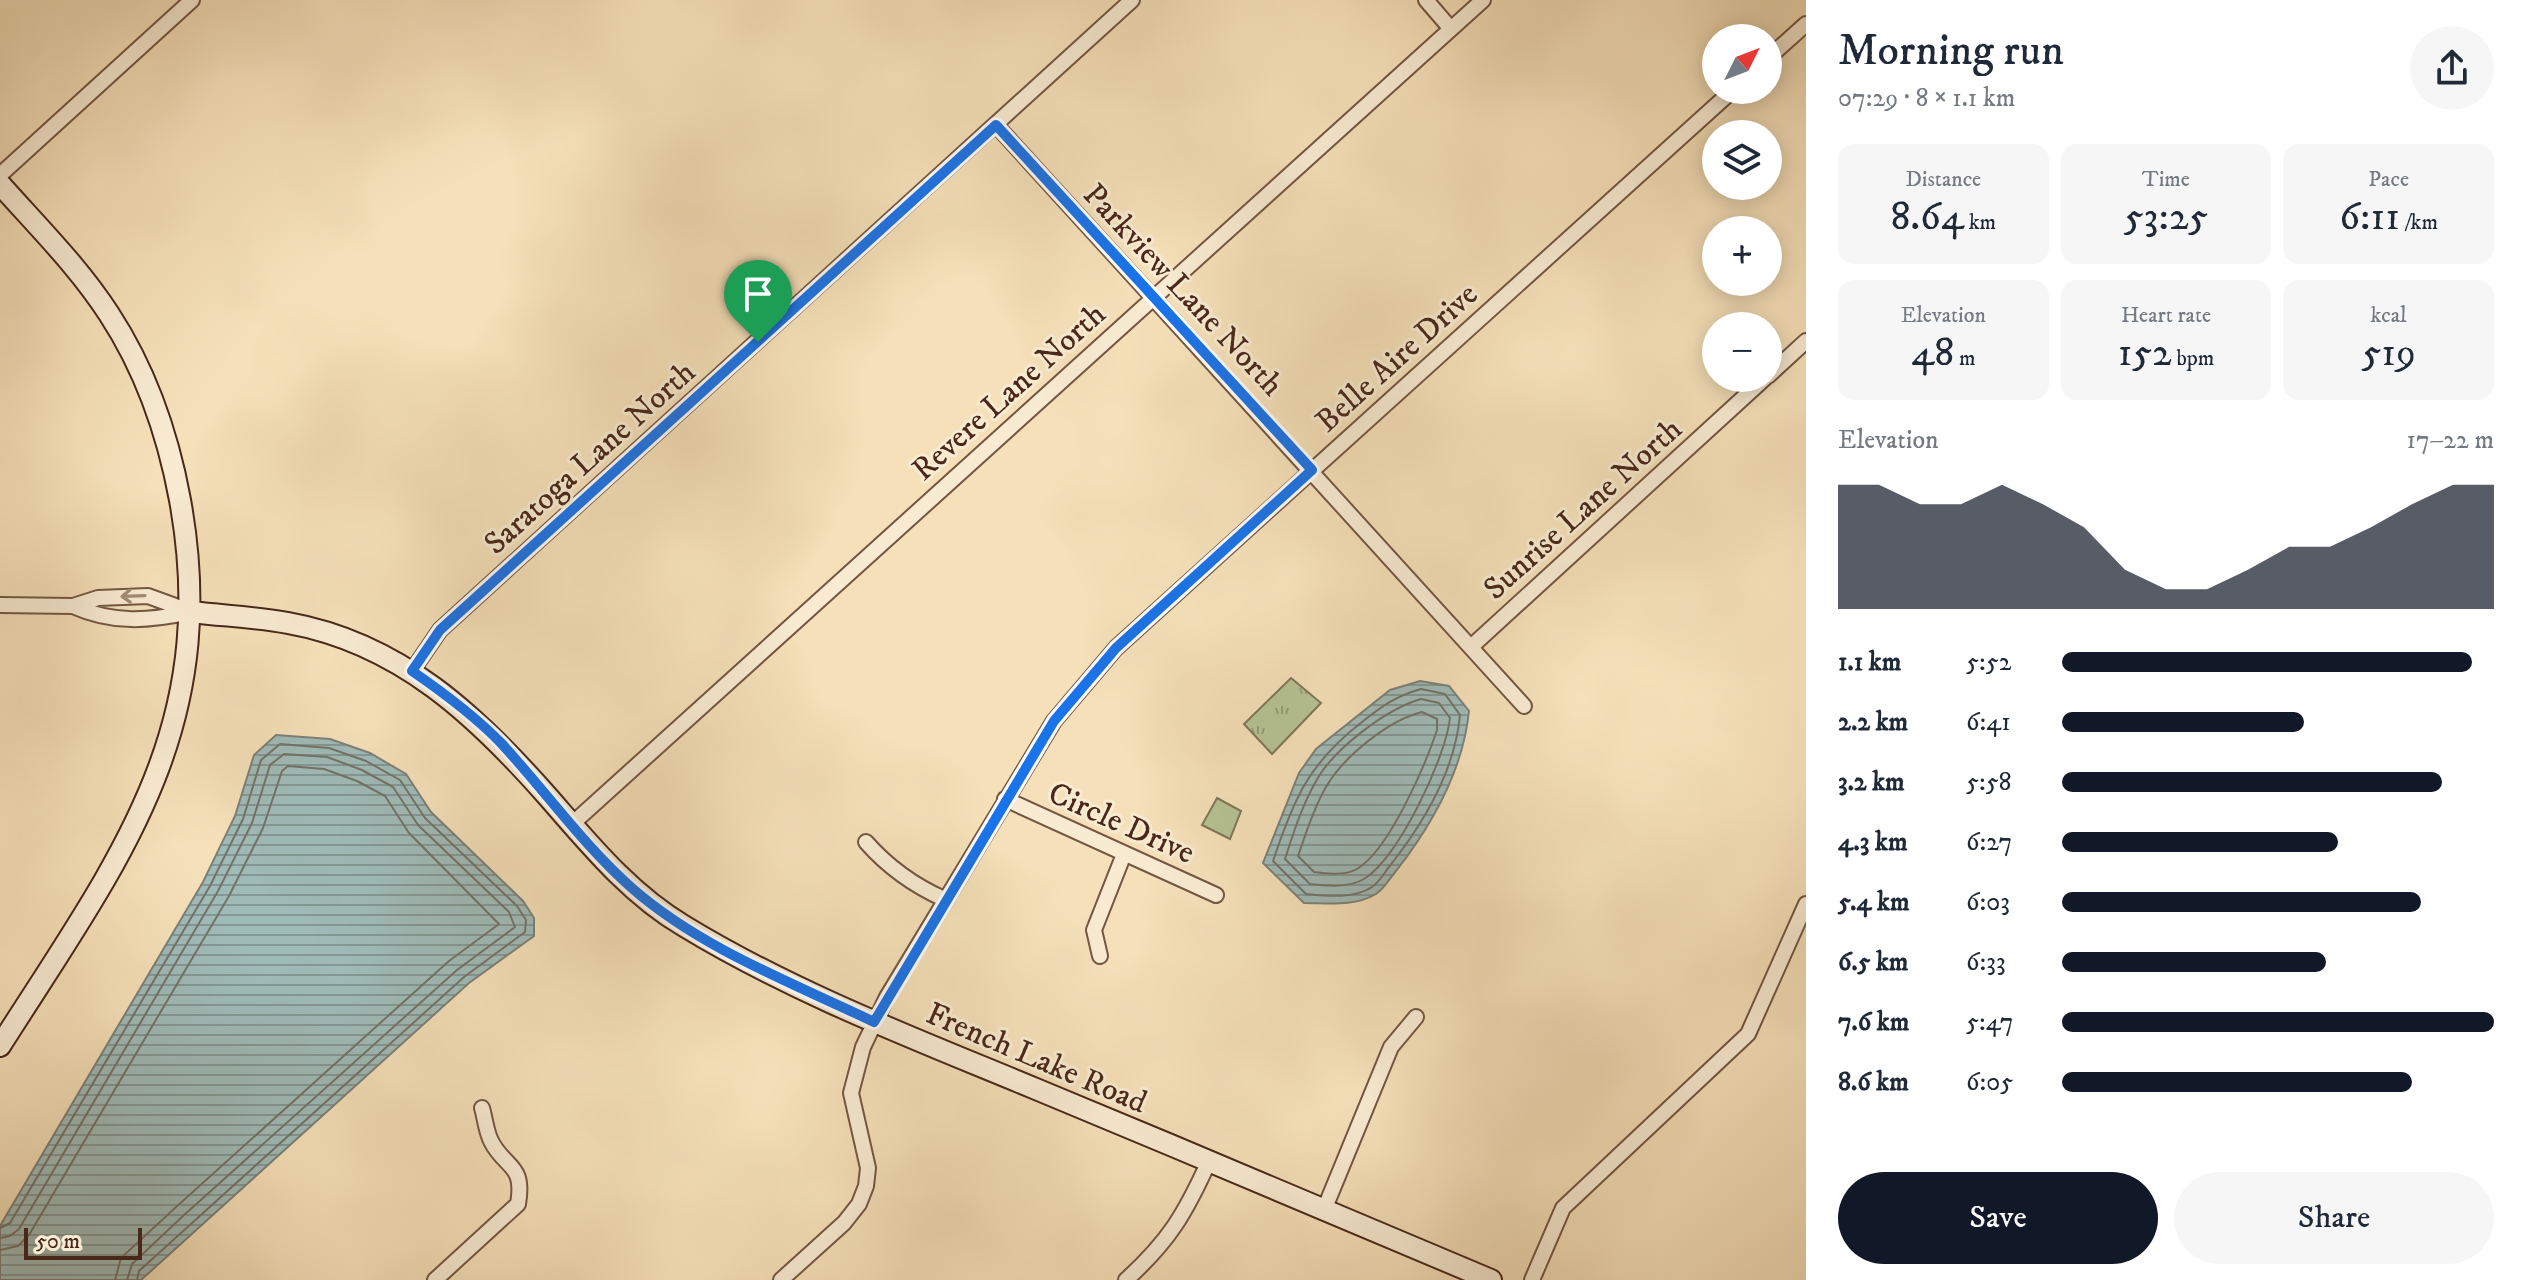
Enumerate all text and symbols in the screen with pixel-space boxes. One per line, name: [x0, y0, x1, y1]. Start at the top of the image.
north arrow: [1702, 24, 1782, 104]
map controls: [1702, 24, 1782, 392]
text: Morning run: [1838, 24, 2064, 79]
button: share: [2410, 26, 2494, 110]
text: 07:29 · 8 × 1.1 km: [1838, 82, 2015, 115]
button: layers: [1702, 120, 1782, 200]
text: Distance: [1905, 166, 1981, 193]
text: Time: [2142, 166, 2190, 193]
text: Pace: [2368, 166, 2409, 193]
street label: Parkview Lane North: [1074, 176, 1291, 405]
text: 8.64: [1891, 193, 1964, 243]
text: 53:25: [2124, 193, 2208, 243]
text: 6:11: [2339, 193, 2400, 243]
text: km: [1964, 209, 1996, 236]
text: /km: [2400, 209, 2438, 236]
button: +: [1702, 216, 1782, 296]
pin: [724, 260, 792, 342]
icon: arrive: [736, 272, 780, 316]
street label: Belle Aire Drive: [1308, 275, 1487, 442]
street label: Revere Lane North: [904, 295, 1115, 490]
text: Elevation: [1901, 302, 1986, 329]
text: Heart rate: [2121, 302, 2211, 329]
text: kcal: [2371, 302, 2407, 329]
button: −: [1702, 312, 1782, 392]
text: 48: [1911, 329, 1954, 379]
text: 152: [2118, 329, 2172, 379]
text: 519: [2361, 329, 2416, 379]
text: m: [1954, 345, 1975, 372]
text: bpm: [2172, 345, 2214, 372]
street label: Saratoga Lane North: [476, 353, 705, 564]
street label: Sunrise Lane North: [1476, 410, 1691, 609]
text: Elevation: [1838, 424, 1939, 457]
text: 17–22 m: [2406, 424, 2494, 457]
one-way arrow: [120, 589, 147, 604]
text: 1.1 km: [1838, 646, 1901, 679]
text: 5:52: [1966, 646, 2011, 679]
text: 2.2 km: [1838, 706, 1908, 739]
text: 6:41: [1966, 706, 2011, 739]
text: 3.2 km: [1838, 766, 1905, 799]
text: 5:58: [1966, 766, 2012, 799]
street label: Circle Drive: [1042, 774, 1200, 874]
text: 4.3 km: [1838, 826, 1907, 859]
text: 6:27: [1966, 826, 2012, 859]
text: 5.4 km: [1838, 886, 1910, 919]
text: 6:03: [1966, 886, 2010, 919]
text: 6.5 km: [1838, 946, 1908, 979]
text: 6:33: [1966, 946, 2006, 979]
street label: French Lake Road: [920, 994, 1153, 1123]
text: 7.6 km: [1838, 1006, 1909, 1039]
text: 5:47: [1966, 1006, 2014, 1039]
text: 8.6 km: [1838, 1066, 1909, 1099]
text: 6:05: [1966, 1066, 2013, 1099]
button: Save: [1838, 1172, 2158, 1264]
button: Share: [2174, 1172, 2494, 1264]
scale bar: [24, 1224, 142, 1260]
text: 50 m: [36, 1228, 80, 1255]

